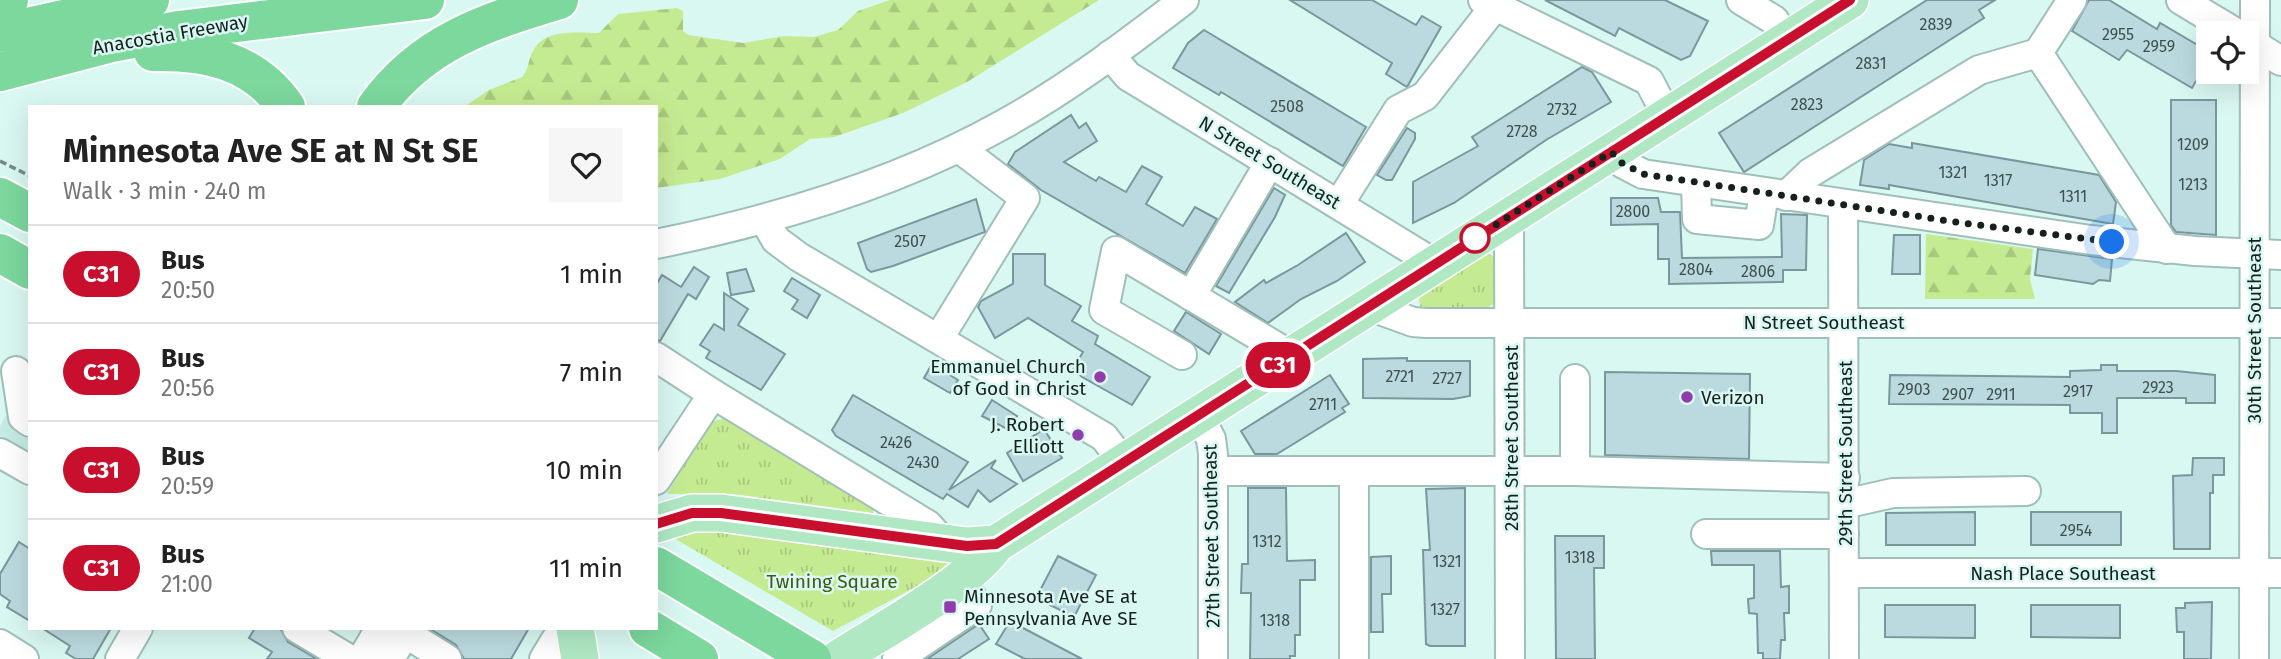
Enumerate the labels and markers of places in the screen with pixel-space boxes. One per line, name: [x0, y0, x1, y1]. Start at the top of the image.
unlabelled marker: [1460, 223, 1490, 253]
place label: Emmanuel Church of God in Christ: [930, 355, 1086, 400]
marker: Emmanuel Church of God in Christ: [1092, 369, 1108, 385]
place label: Verizon: [1701, 386, 1765, 409]
marker: Verizon: [1679, 389, 1695, 405]
place label: J. Robert Elliott: [990, 413, 1064, 458]
marker: J. Robert Elliott: [1070, 427, 1086, 443]
place label: Minnesota Ave SE at Pennsylvania Ave SE: [964, 585, 1138, 630]
marker: Minnesota Ave SE at Pennsylvania Ave SE: [942, 599, 958, 615]

